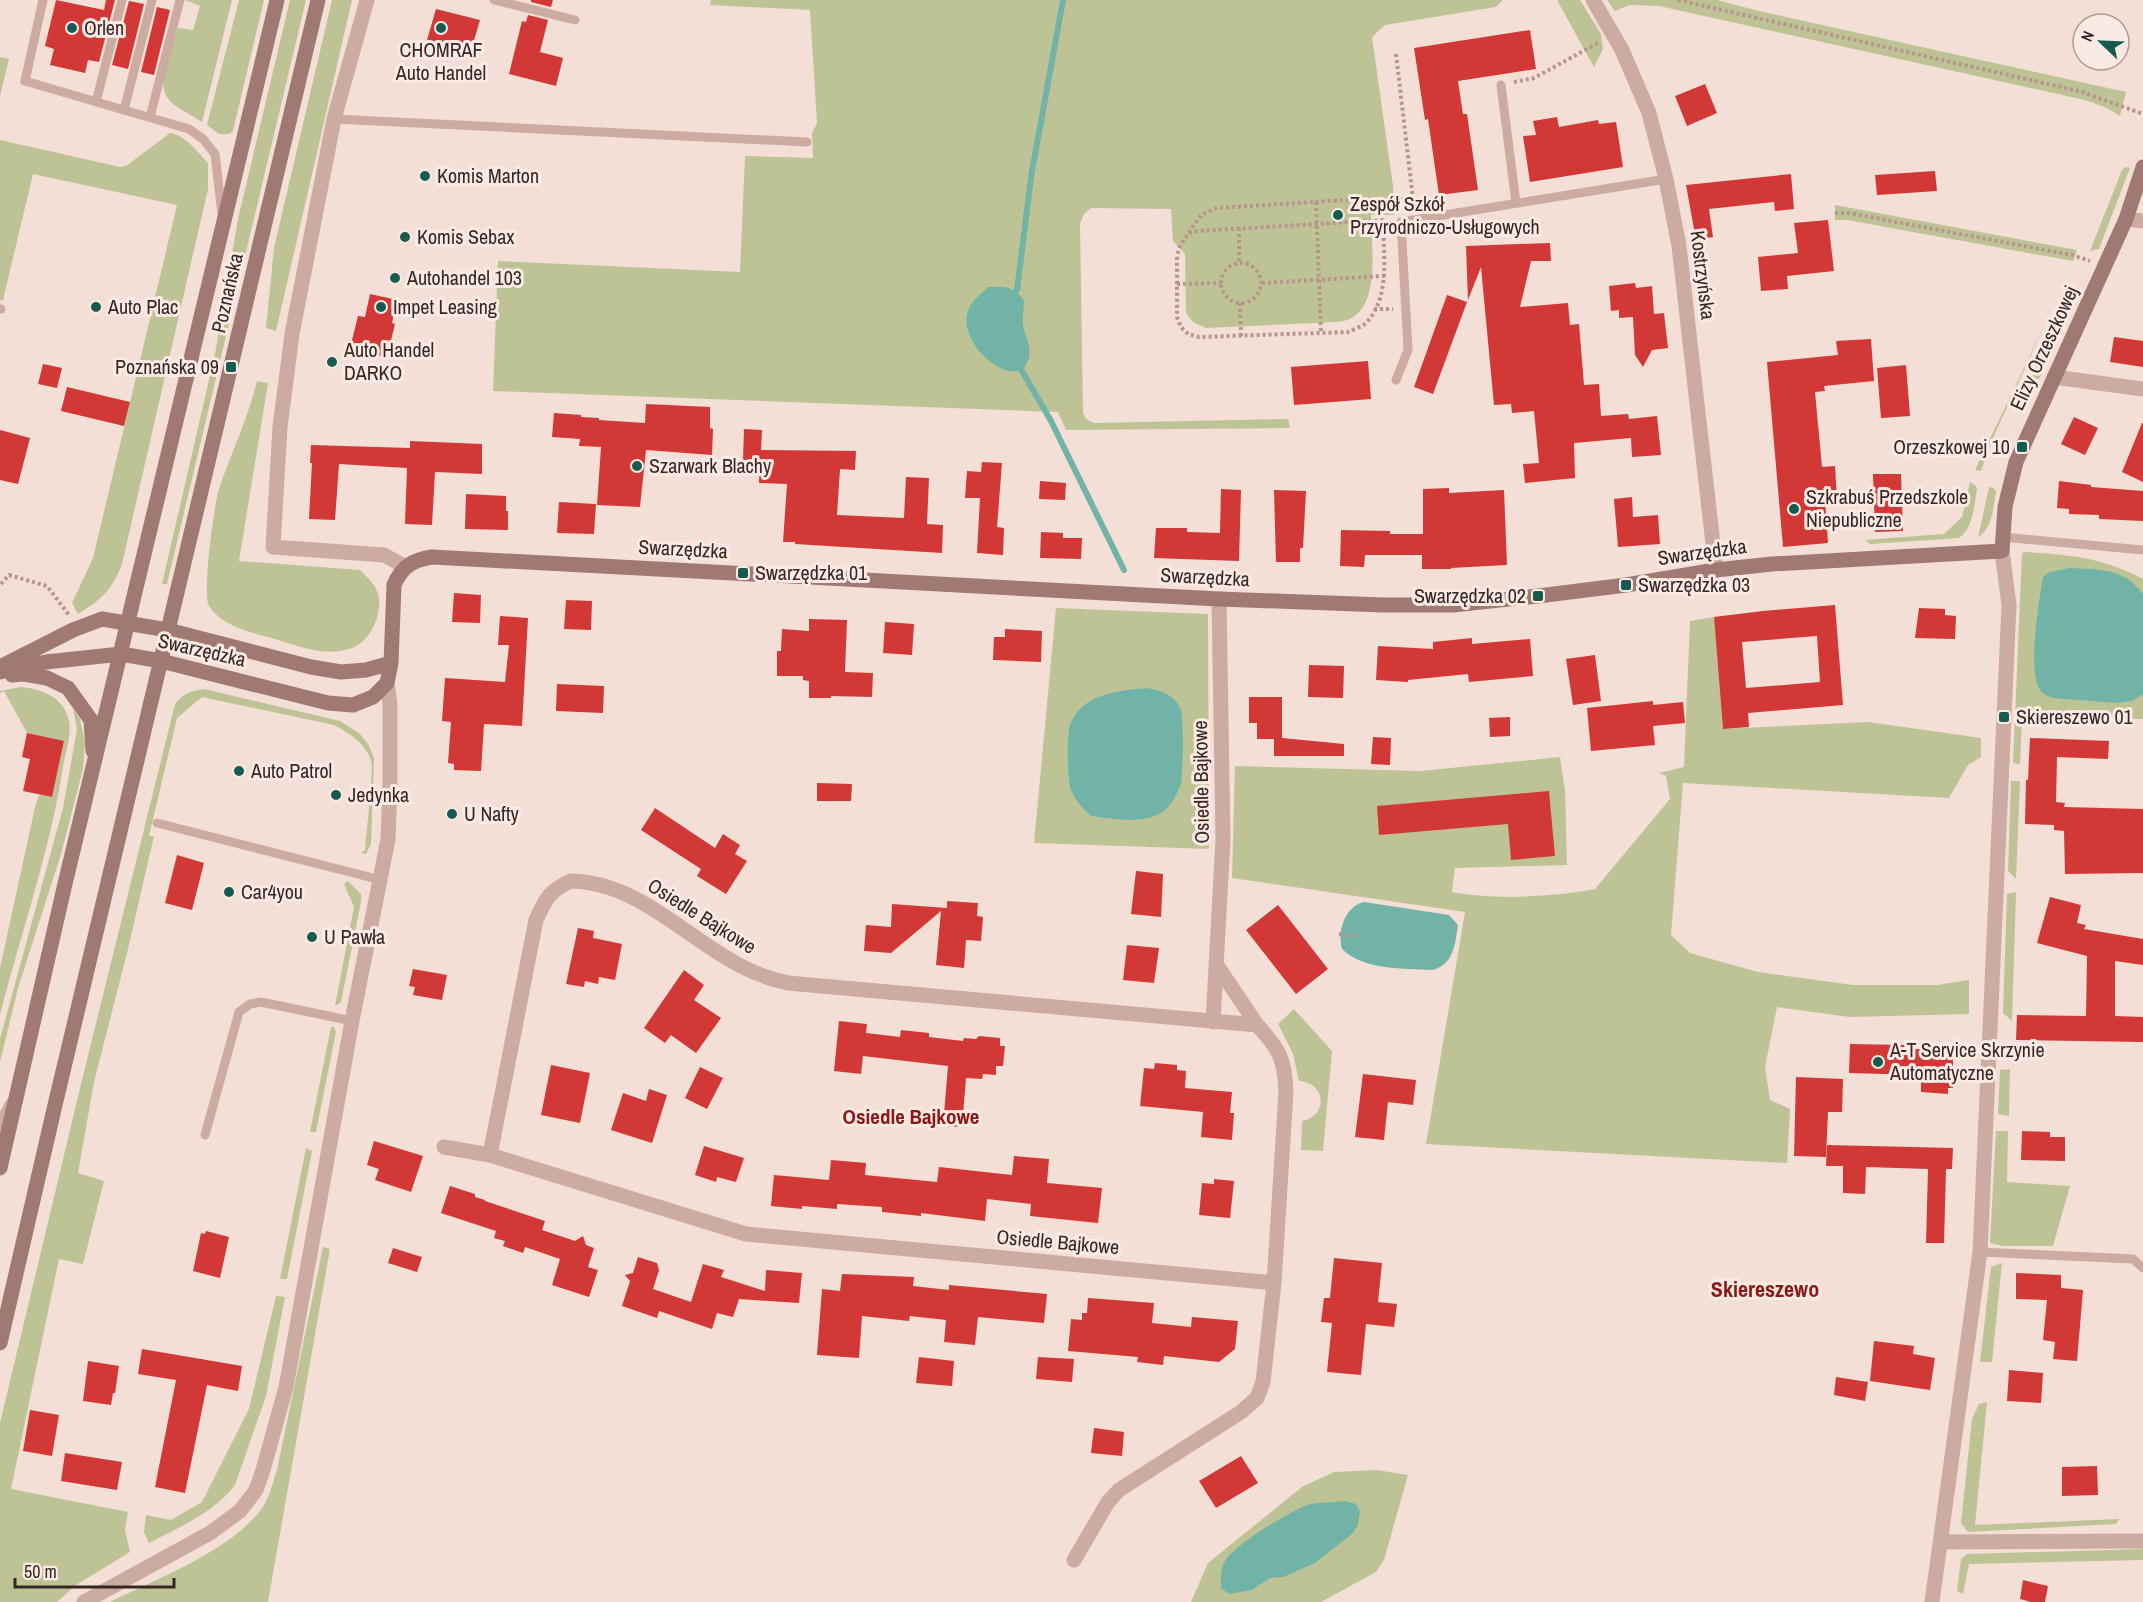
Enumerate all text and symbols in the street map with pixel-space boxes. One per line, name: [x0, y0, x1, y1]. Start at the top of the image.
north arrow: [2071, 12, 2131, 72]
place label: Orlen: [84, 14, 124, 41]
marker: Orlen: [65, 21, 79, 35]
marker: CHOMRAF Auto Handel: [434, 21, 448, 35]
text: N: [2075, 27, 2099, 45]
place label: CHOMRAF Auto Handel: [395, 36, 486, 86]
place label: Komis Marton: [437, 162, 539, 189]
marker: Komis Marton: [418, 169, 432, 183]
place label: Zespół Szkół Przyrodniczo-Usługowych: [1350, 190, 1540, 240]
marker: Zespół Szkół Przyrodniczo-Usługowych: [1331, 208, 1345, 222]
place label: Komis Sebax: [417, 223, 515, 250]
street label: Kostrzyńska: [1685, 229, 1722, 321]
marker: Komis Sebax: [398, 230, 412, 244]
street label: Poznańska: [204, 250, 249, 335]
place label: Autohandel 103: [406, 264, 522, 291]
marker: Autohandel 103: [388, 271, 402, 285]
street label: Elizy Orzeszkowej: [2003, 281, 2084, 414]
place label: Auto Plac: [107, 293, 178, 320]
place label: Impet Leasing: [393, 293, 497, 320]
marker: Auto Plac: [89, 300, 103, 314]
marker: Impet Leasing: [374, 300, 388, 314]
place label: Auto Handel DARKO: [343, 336, 434, 386]
place label: Poznańska 09: [115, 353, 219, 380]
marker: Auto Handel DARKO: [325, 355, 339, 369]
marker: Poznańska 09: [224, 360, 238, 374]
place label: Orzeszkowej 10: [1893, 433, 2010, 460]
marker: Orzeszkowej 10: [2015, 440, 2029, 454]
place label: Szarwark Blachy: [649, 452, 772, 479]
marker: Szarwark Blachy: [630, 459, 644, 473]
place label: Szkrabuś Przedszkole Niepubliczne: [1806, 483, 1968, 533]
marker: Szkrabuś Przedszkole Niepubliczne: [1787, 502, 1801, 516]
street label: Swarzędzka: [1656, 532, 1748, 571]
street label: Swarzędzka: [638, 533, 728, 564]
place label: Swarzędzka 01: [755, 559, 867, 586]
street label: Swarzędzka: [1160, 561, 1250, 592]
marker: Swarzędzka 01: [736, 566, 750, 580]
place label: Swarzędzka 03: [1638, 571, 1750, 598]
marker: Swarzędzka 03: [1619, 578, 1633, 592]
place label: Swarzędzka 02: [1414, 582, 1526, 609]
marker: Swarzędzka 02: [1531, 589, 1545, 603]
street label: Swarzędzka: [156, 626, 249, 673]
place label: Skiereszewo 01: [2016, 703, 2133, 730]
marker: Skiereszewo 01: [1997, 710, 2011, 724]
street label: Osiedle Bajkowe: [1186, 720, 1215, 844]
place label: Auto Patrol: [250, 757, 332, 784]
marker: Auto Patrol: [232, 764, 246, 778]
place label: Jedynka: [348, 781, 409, 808]
marker: Jedynka: [329, 788, 343, 802]
place label: U Nafty: [464, 800, 519, 827]
marker: U Nafty: [445, 807, 459, 821]
street label: Osiedle Bajkowe: [643, 872, 762, 960]
place label: Car4you: [241, 878, 303, 905]
marker: Car4you: [222, 885, 236, 899]
place label: U Pawła: [324, 923, 385, 950]
marker: U Pawła: [305, 930, 319, 944]
place label: A-T Service Skrzynie Automatyczne: [1889, 1036, 2045, 1086]
marker: A-T Service Skrzynie Automatyczne: [1871, 1055, 1885, 1069]
district label: Osiedle Bajkowe: [843, 1102, 979, 1131]
street label: Osiedle Bajkowe: [996, 1223, 1121, 1260]
district label: Skiereszewo: [1711, 1274, 1819, 1304]
scale bar: [15, 1551, 174, 1589]
text: 50 m: [24, 1559, 57, 1584]

